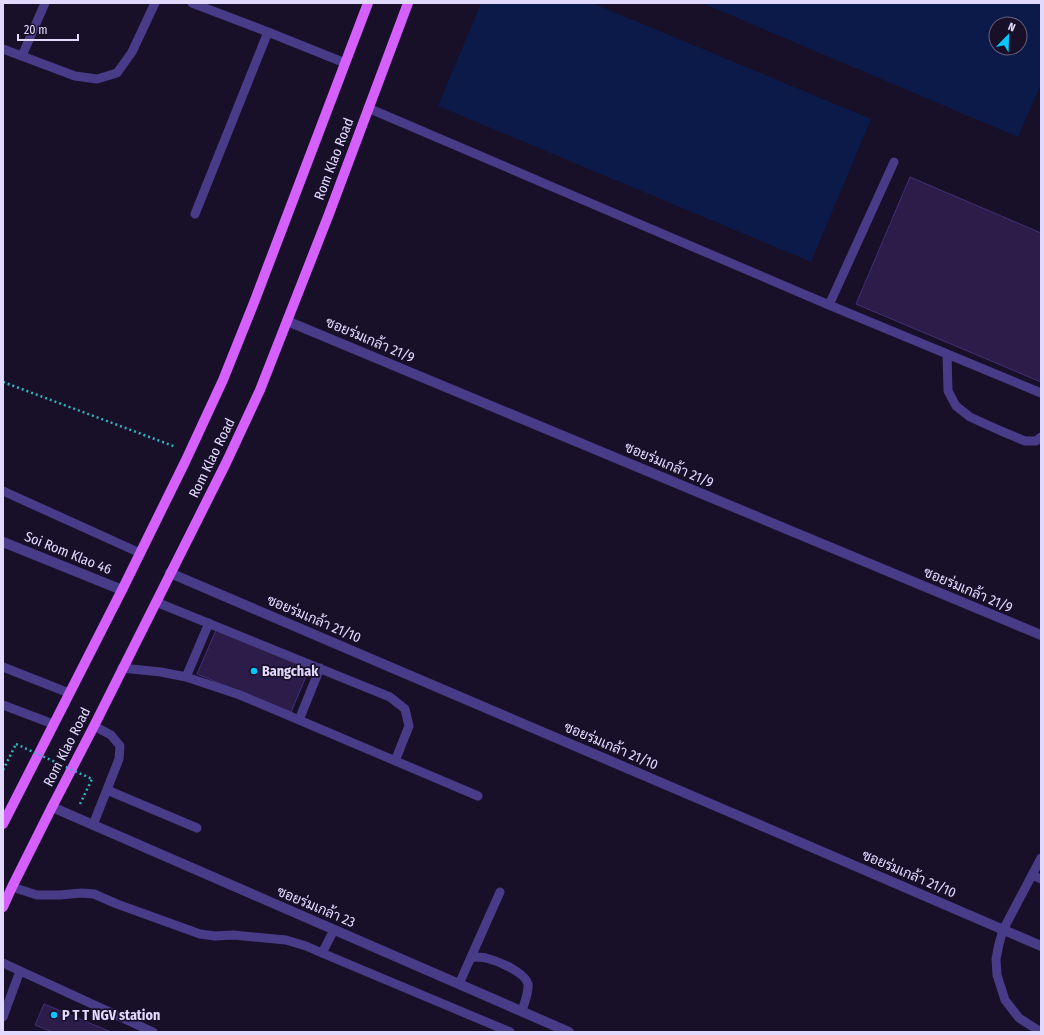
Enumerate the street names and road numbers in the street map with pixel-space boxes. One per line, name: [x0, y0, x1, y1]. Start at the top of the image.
street label: Rom Klao Road: [311, 116, 357, 202]
street label: ซอยร่มเกล้า 21/9: [323, 313, 418, 366]
street label: Rom Klao Road: [185, 415, 239, 501]
street label: ซอยร่มเกล้า 21/9: [622, 438, 717, 491]
street label: Soi Rom Klao 46: [22, 528, 114, 578]
street label: ซอยร่มเกล้า 21/9: [921, 563, 1016, 616]
street label: ซอยร่มเกล้า 21/10: [264, 591, 364, 646]
street label: Rom Klao Road: [40, 705, 94, 789]
street label: ซอยร่มเกล้า 21/10: [561, 718, 661, 773]
street label: ซอยร่มเกล้า 21/10: [859, 846, 959, 901]
street label: ซอยร่มเกล้า 23: [274, 882, 358, 931]

